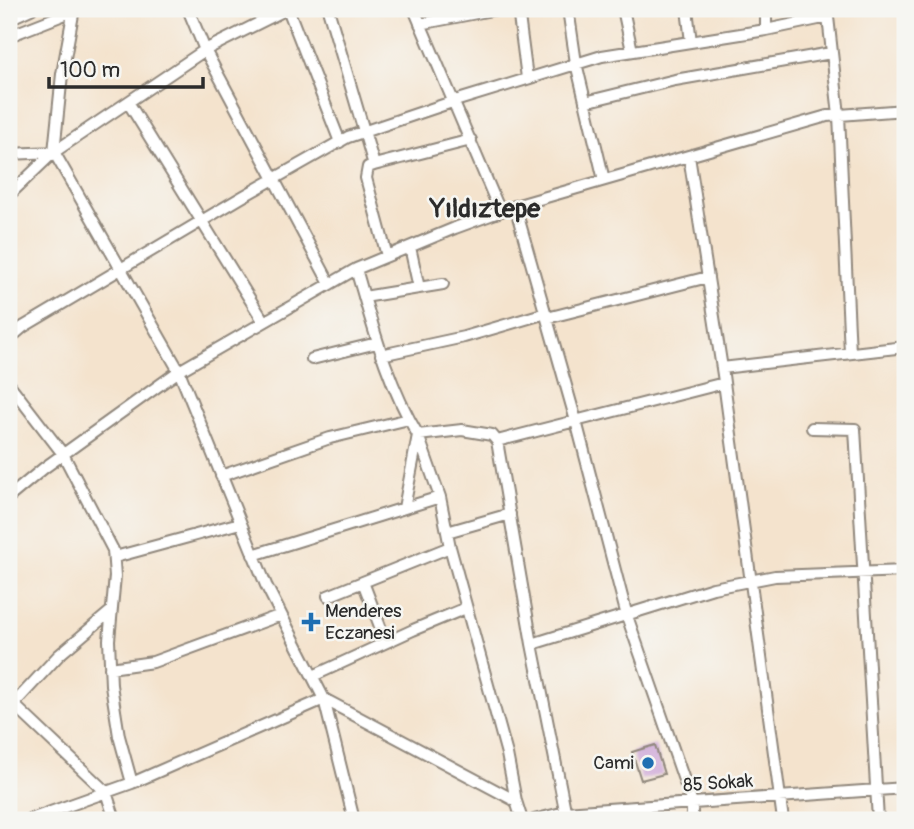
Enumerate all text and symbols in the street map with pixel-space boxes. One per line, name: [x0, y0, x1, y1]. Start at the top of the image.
scale bar: [49, 46, 203, 90]
text: 100 m: [60, 57, 120, 84]
district label: Yıldıztepe: [429, 193, 541, 225]
place label: Menderes Eczanesi: [325, 599, 402, 645]
marker: Menderes Eczanesi: [303, 614, 319, 630]
place label: Cami: [593, 751, 634, 775]
marker: Cami: [640, 755, 656, 771]
street label: 85 Sokak: [682, 769, 754, 797]

